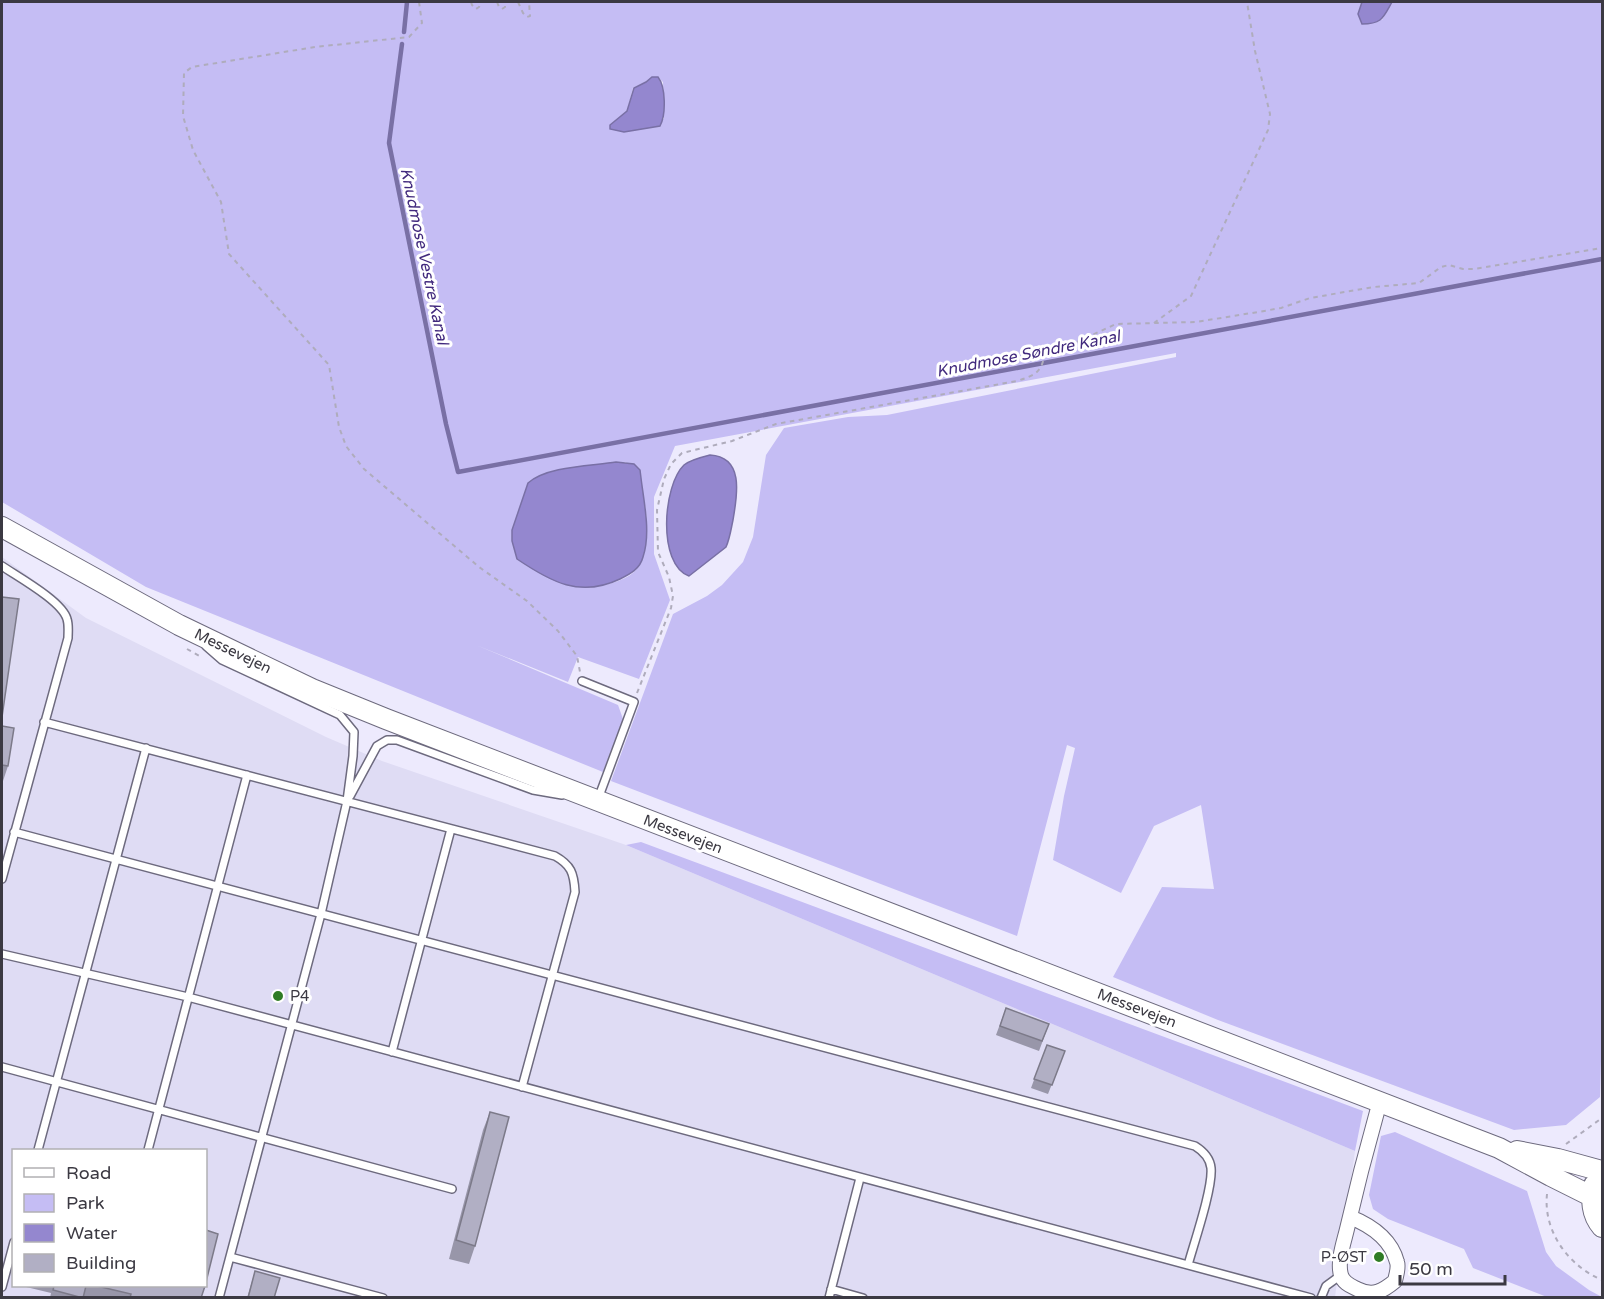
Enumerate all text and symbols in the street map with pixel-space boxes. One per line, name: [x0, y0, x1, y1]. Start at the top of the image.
water label: Knudmose Vestre Kanal: [396, 166, 453, 348]
water label: Knudmose Søndre Kanal: [935, 326, 1124, 382]
street label: Messevejen: [192, 625, 274, 677]
street label: Messevejen: [641, 811, 725, 857]
street label: Messevejen: [1095, 985, 1179, 1031]
place label: P4: [290, 987, 310, 1005]
marker: P4: [271, 989, 285, 1003]
legend: [12, 1149, 207, 1287]
text: Road: [66, 1162, 111, 1184]
text: Park: [66, 1192, 105, 1214]
text: Water: [66, 1222, 117, 1244]
place label: P-ØST: [1321, 1248, 1367, 1266]
scale bar: [1400, 1248, 1505, 1286]
marker: P-ØST: [1372, 1250, 1386, 1264]
text: Building: [66, 1252, 136, 1274]
text: 50 m: [1409, 1258, 1453, 1280]

